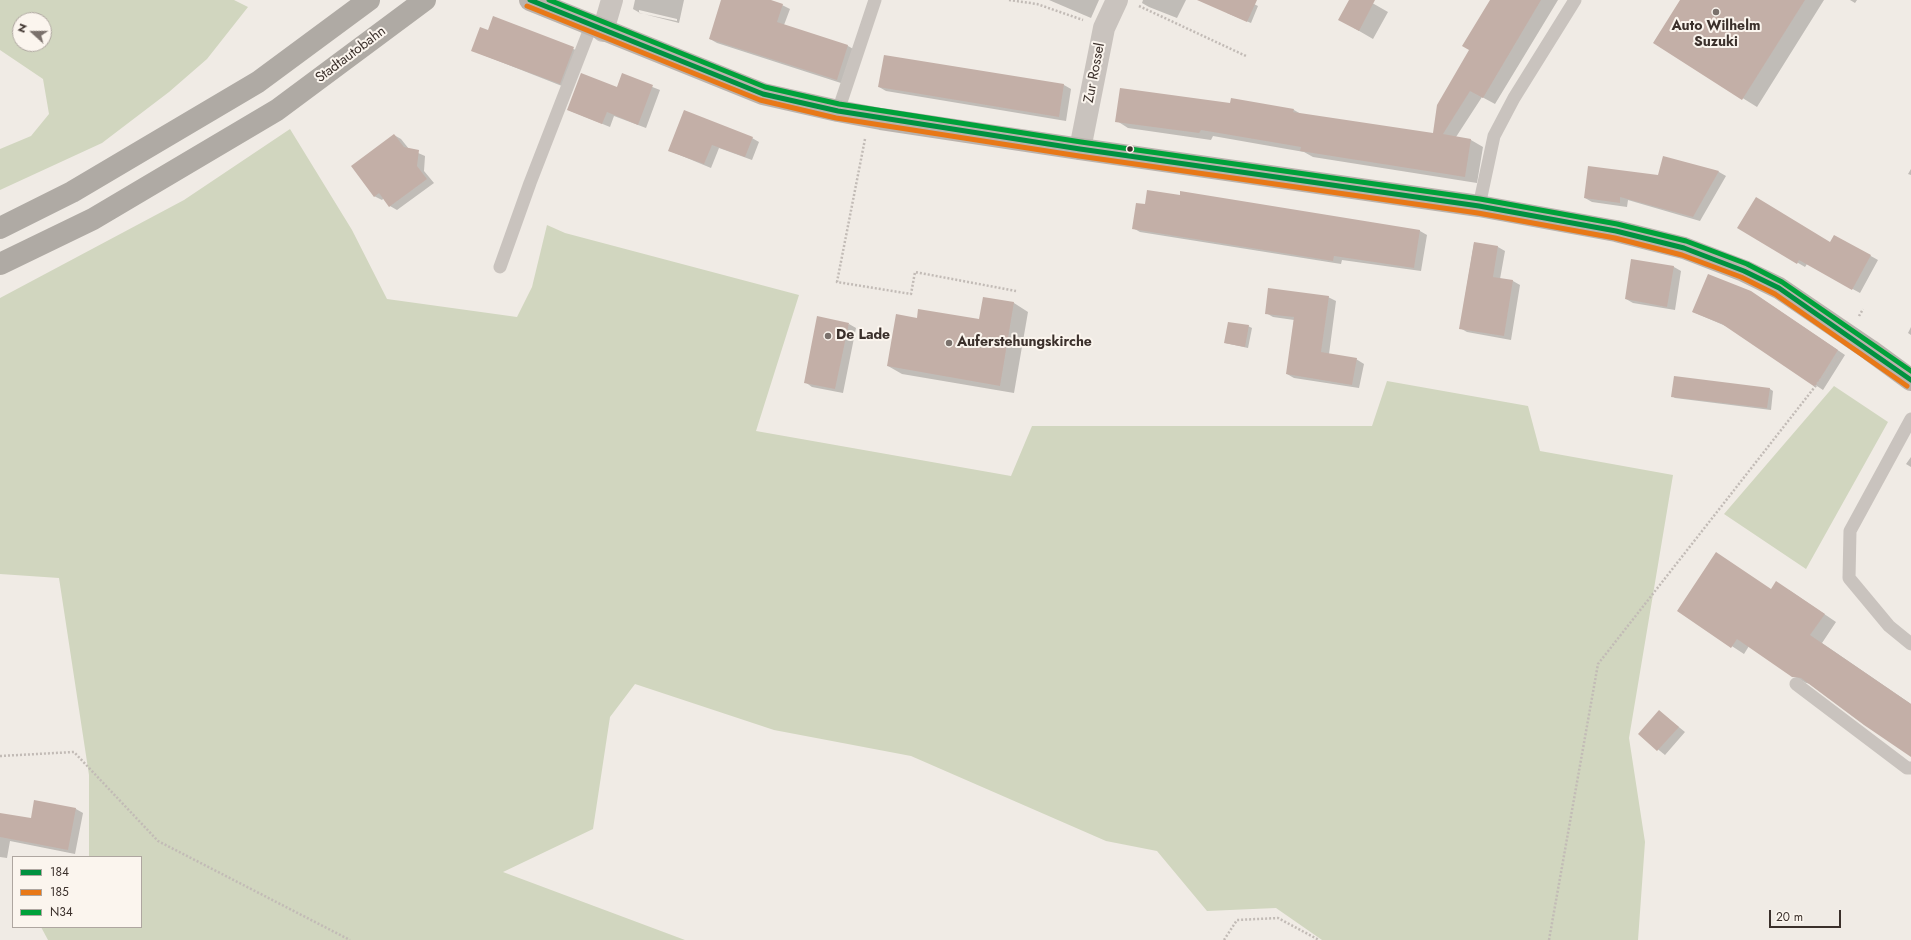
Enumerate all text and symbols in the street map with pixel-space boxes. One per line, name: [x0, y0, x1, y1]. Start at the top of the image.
marker: Auto Wilhelm Suzuki: [1711, 7, 1721, 17]
north arrow: [12, 12, 52, 52]
place label: Auto Wilhelm Suzuki: [1672, 19, 1760, 52]
text: N: [13, 21, 31, 35]
street label: Stadtautobahn: [313, 23, 389, 87]
street label: Zur Rossel: [1081, 42, 1109, 104]
unlabelled marker: [1125, 144, 1135, 154]
place label: De Lade: [836, 328, 890, 344]
marker: De Lade: [823, 331, 833, 341]
place label: Auferstehungskirche: [957, 335, 1092, 351]
marker: Auferstehungskirche: [944, 338, 954, 348]
legend: [12, 856, 142, 928]
text: 184: [50, 863, 69, 881]
text: 185: [50, 883, 69, 901]
scale bar: [1771, 902, 1843, 928]
text: N34: [50, 903, 73, 921]
text: 20 m: [1776, 908, 1803, 926]

